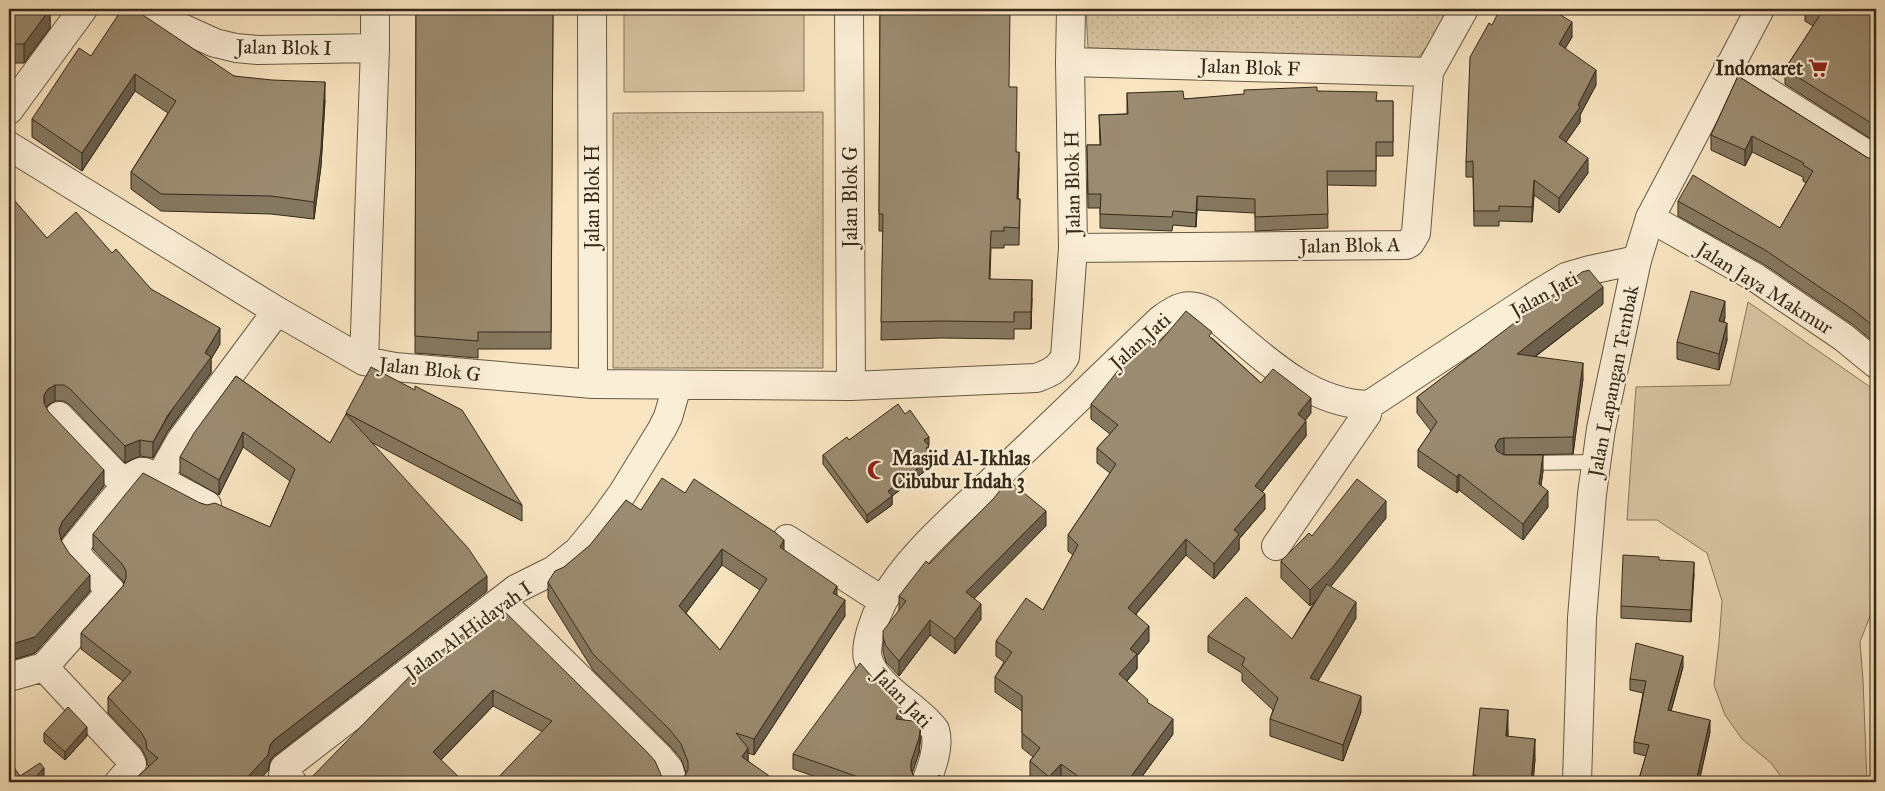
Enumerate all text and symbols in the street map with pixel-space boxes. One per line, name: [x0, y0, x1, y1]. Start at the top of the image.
street label: Jalan Blok I: [234, 34, 332, 61]
street label: Jalan Blok F: [1197, 53, 1301, 82]
place label: Indomaret: [1715, 56, 1804, 80]
supermarket icon: Indomaret: [1807, 57, 1829, 79]
street label: Jalan Blok H: [1059, 130, 1086, 238]
street label: Jalan Blok H: [580, 145, 605, 251]
street label: Jalan Blok G: [838, 146, 863, 250]
street label: Jalan Blok A: [1297, 232, 1401, 259]
street label: Jalan Jaya Makmur: [1690, 235, 1838, 341]
street label: Jalan Jati: [1504, 265, 1583, 324]
street label: Jalan Lapangan Tembak: [1582, 282, 1645, 481]
street label: Jalan Jati: [1103, 307, 1176, 377]
street label: Jalan Blok G: [376, 352, 482, 387]
place label: Masjid Al-Ikhlas Cibubur Indah 3: [892, 446, 1031, 494]
mosque icon: Masjid Al-Ikhlas Cibubur Indah 3: [866, 459, 888, 481]
street label: Jalan Al Hidayah I: [398, 576, 537, 686]
street label: Jalan Jati: [867, 662, 938, 734]

